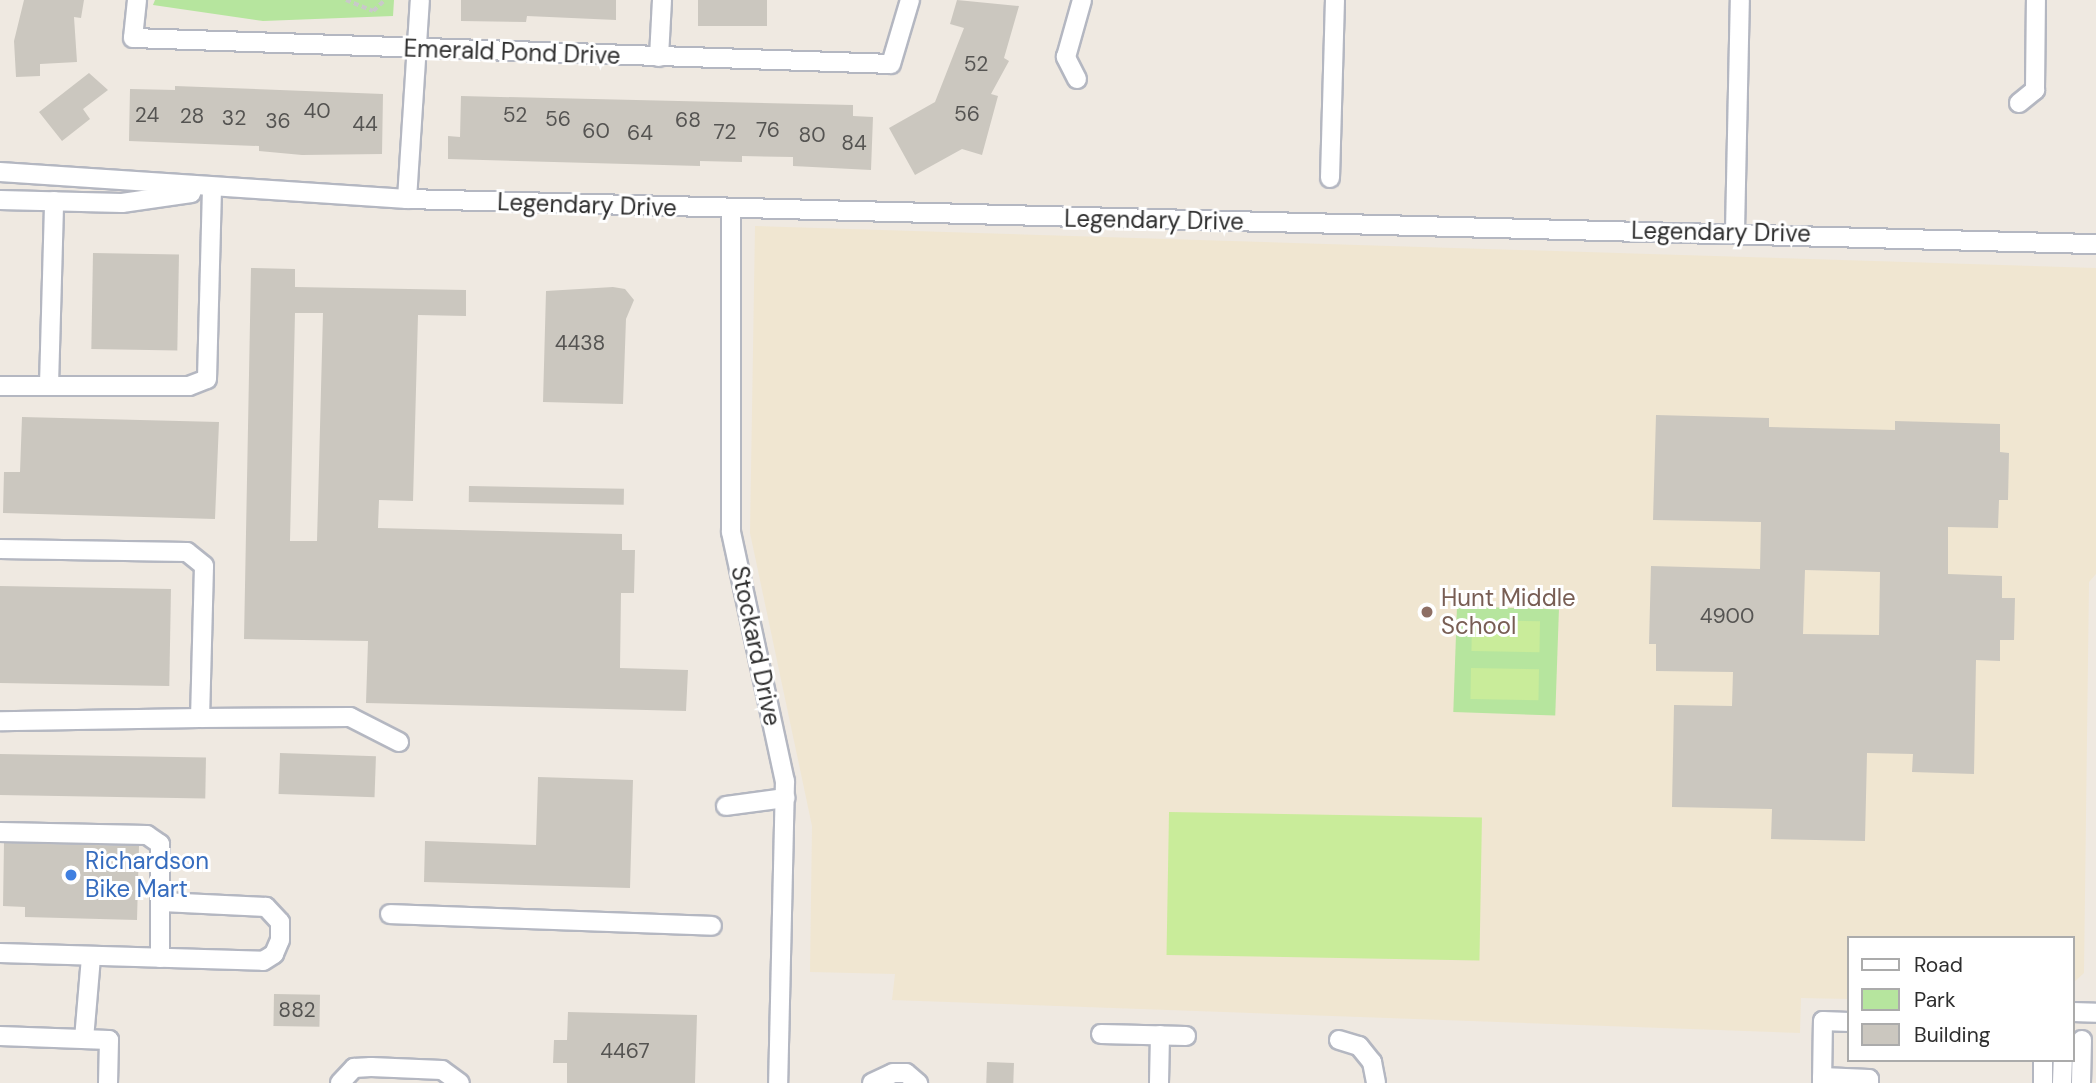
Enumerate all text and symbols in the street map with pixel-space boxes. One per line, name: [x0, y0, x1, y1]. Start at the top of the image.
street label: Emerald Pond Drive: [403, 34, 621, 70]
house number: 52: [964, 51, 988, 77]
house number: 40: [303, 98, 331, 124]
house number: 56: [954, 101, 980, 127]
house number: 24: [135, 102, 159, 128]
house number: 52: [503, 102, 527, 128]
house number: 28: [180, 103, 204, 129]
house number: 32: [222, 105, 246, 131]
house number: 56: [545, 106, 571, 132]
house number: 68: [675, 107, 701, 133]
house number: 36: [265, 108, 291, 134]
house number: 44: [352, 111, 378, 137]
house number: 76: [756, 117, 780, 143]
house number: 60: [582, 118, 610, 144]
house number: 72: [714, 119, 736, 145]
house number: 64: [627, 120, 653, 146]
house number: 80: [798, 122, 826, 148]
house number: 84: [841, 130, 867, 156]
street label: Legendary Drive: [497, 187, 677, 223]
street label: Legendary Drive: [1064, 204, 1244, 236]
street label: Legendary Drive: [1631, 216, 1811, 248]
house number: 4438: [555, 330, 605, 356]
street label: Stockard Drive: [725, 563, 787, 729]
place label: Hunt Middle School: [1441, 584, 1576, 640]
house number: 4900: [1700, 603, 1754, 629]
marker: Hunt Middle School: [1419, 604, 1435, 620]
place label: Richardson Bike Mart: [85, 847, 209, 903]
marker: Richardson Bike Mart: [63, 867, 79, 883]
legend: [1848, 936, 2075, 1062]
text: Road: [1914, 951, 1963, 979]
text: Park: [1914, 986, 1955, 1014]
house number: 882: [278, 997, 316, 1023]
text: Building: [1914, 1021, 1990, 1049]
house number: 4467: [600, 1038, 650, 1064]

